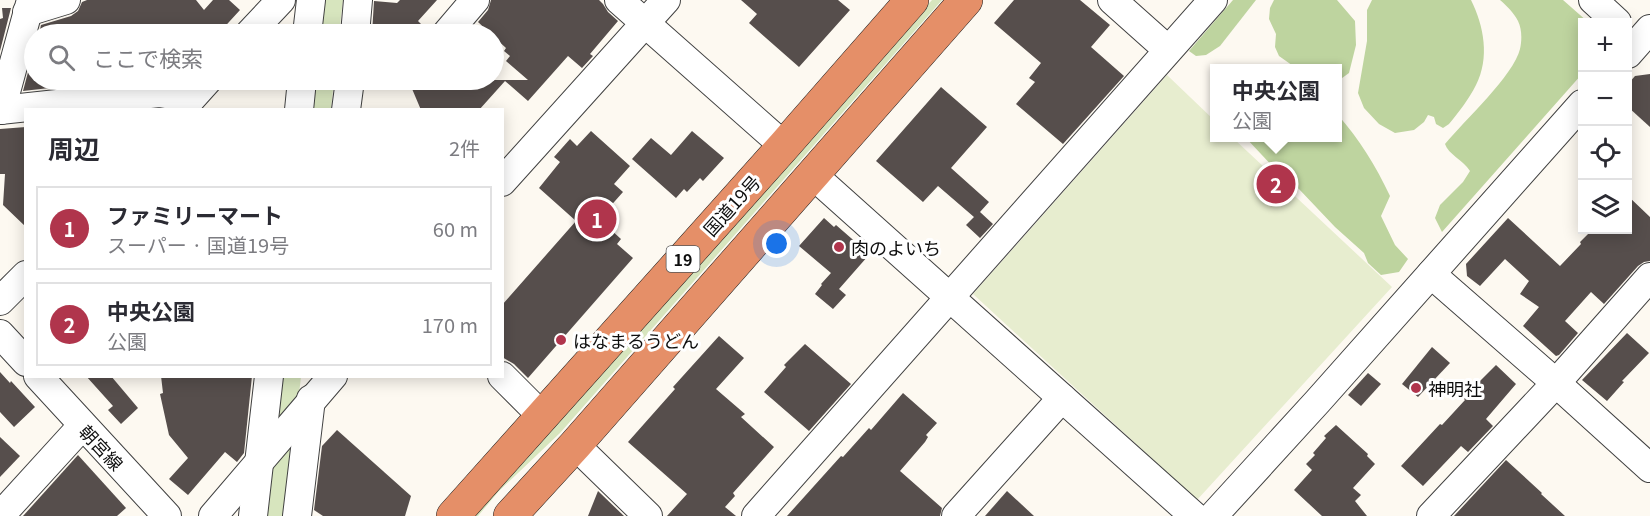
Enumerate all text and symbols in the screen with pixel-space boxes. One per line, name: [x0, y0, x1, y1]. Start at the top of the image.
map controls: [1578, 18, 1632, 234]
button: +: [1578, 18, 1632, 72]
search box: [24, 24, 504, 90]
icon: search: [45, 41, 78, 74]
text: ここで検索: [93, 41, 203, 73]
popup: [1210, 64, 1342, 142]
button: −: [1578, 72, 1632, 126]
text: 中央公園: [1232, 73, 1320, 105]
text: 公園: [1232, 105, 1272, 134]
button: locate: [1578, 126, 1632, 180]
text: 周辺: [48, 129, 100, 166]
text: 2件: [449, 133, 480, 162]
pin: 2: [1256, 162, 1296, 207]
street label: 国道19号: [697, 169, 765, 241]
button: layers: [1578, 180, 1632, 234]
pin: 1: [578, 196, 616, 242]
text: ファミリーマート: [107, 198, 283, 230]
text: 1: [64, 214, 75, 243]
text: 60 m: [433, 214, 478, 243]
your location: [762, 229, 791, 258]
text: スーパー · 国道19号: [107, 230, 289, 259]
place label: 肉のよいち: [851, 234, 941, 260]
marker: 肉のよいち: [832, 240, 846, 254]
road number: 19: [666, 246, 700, 272]
text: 中央公園: [107, 294, 195, 326]
text: 2: [64, 310, 75, 339]
text: 170 m: [422, 310, 478, 339]
text: 公園: [107, 326, 147, 355]
place label: はなまるうどん: [573, 327, 699, 353]
marker: はなまるうどん: [554, 333, 568, 347]
place label: 神明社: [1428, 375, 1482, 401]
marker: 神明社: [1409, 381, 1423, 395]
street label: 朝宮線: [74, 418, 130, 476]

